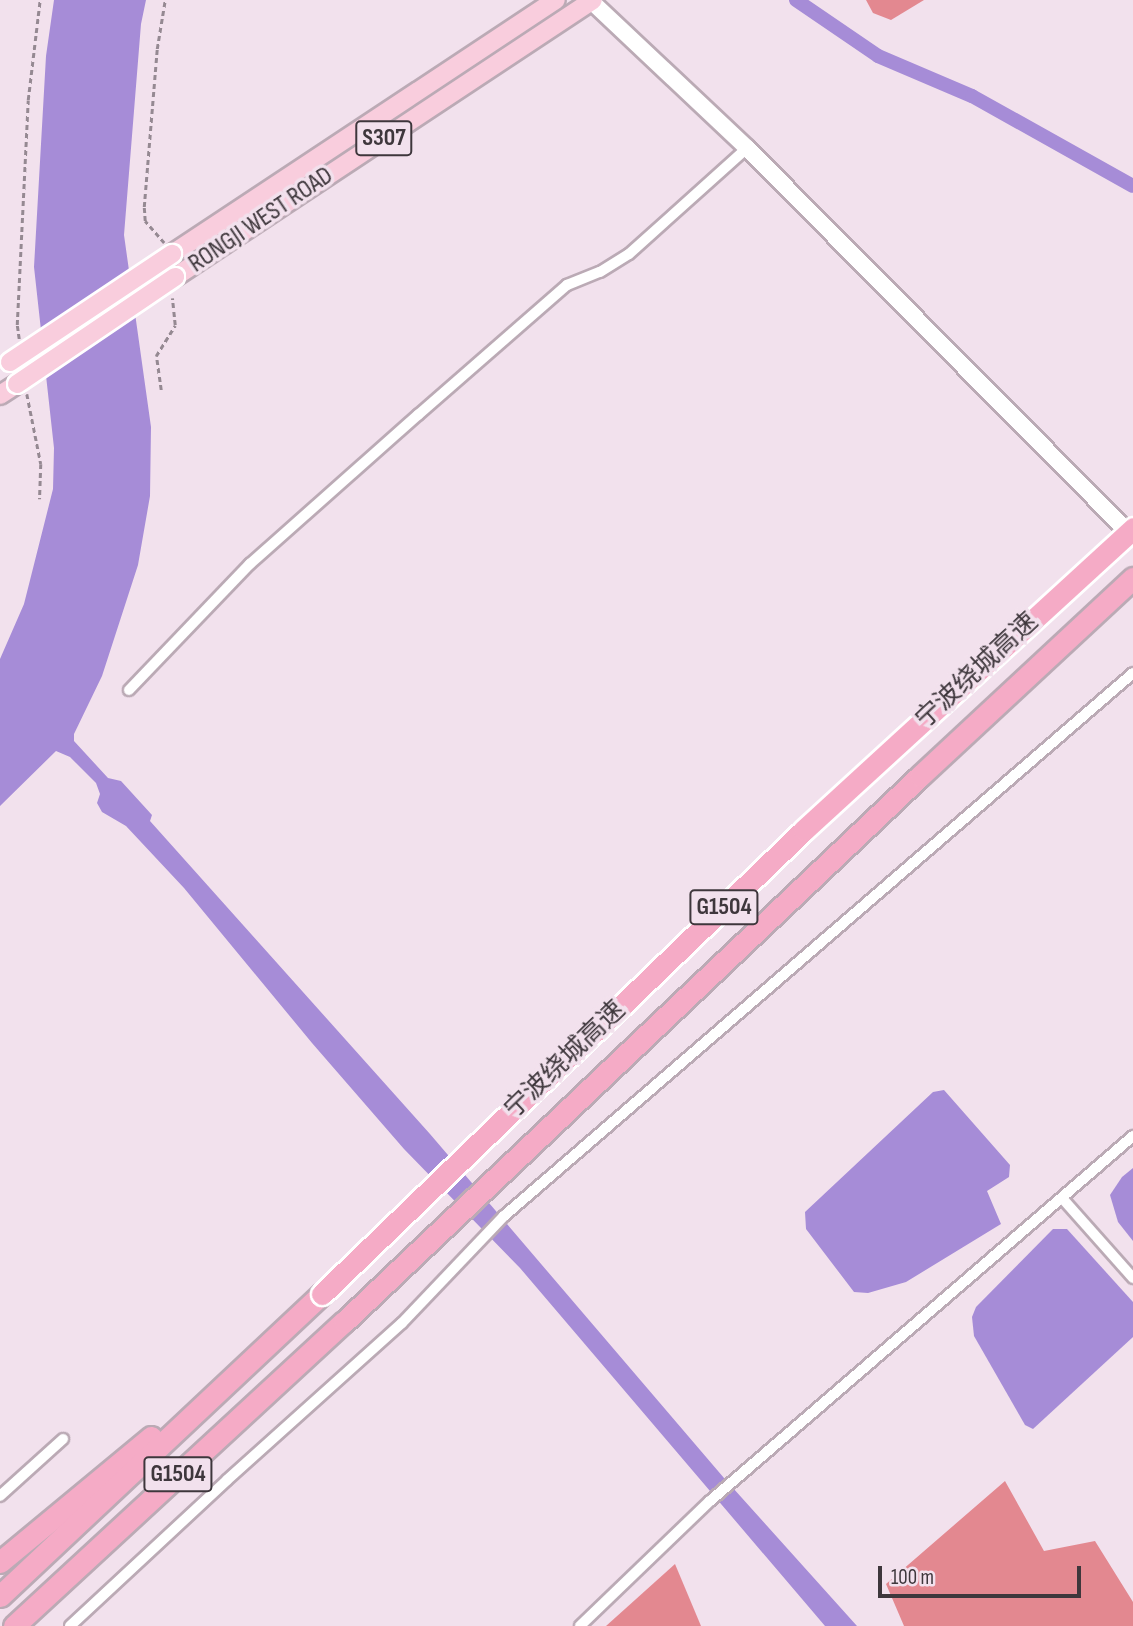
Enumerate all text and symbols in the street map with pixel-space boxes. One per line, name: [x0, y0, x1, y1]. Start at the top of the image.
road number: S307: [354, 118, 414, 158]
street label: RONGJI WEST ROAD: [183, 160, 339, 280]
street label: 宁波绕城高速: [909, 606, 1045, 736]
road number: G1504: [689, 887, 759, 928]
street label: 宁波绕城高速: [498, 995, 632, 1125]
road number: G1504: [143, 1454, 213, 1494]
scale bar: [881, 1552, 1084, 1596]
text: 100 m: [891, 1565, 934, 1590]

